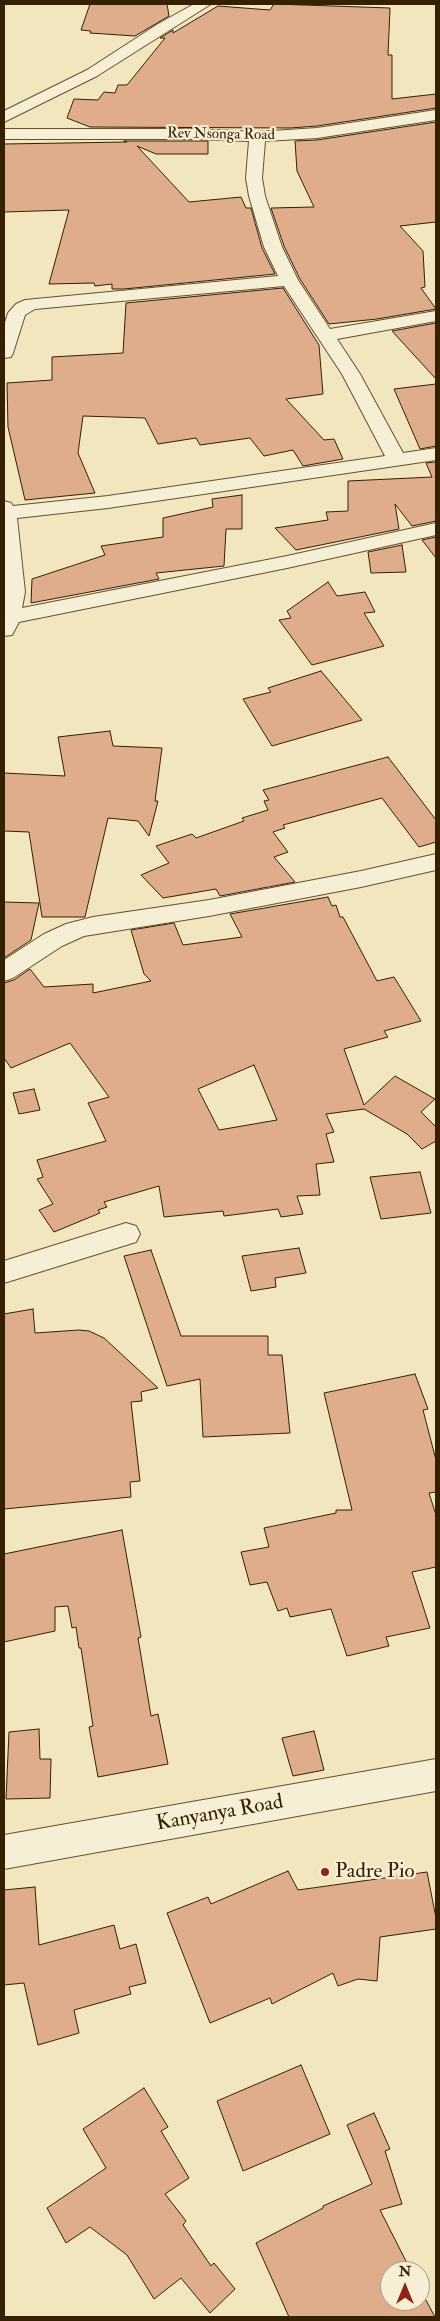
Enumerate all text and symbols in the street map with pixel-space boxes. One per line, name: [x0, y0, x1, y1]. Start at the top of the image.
street label: Rev Nsonga Road: [167, 125, 275, 145]
street label: Kanyanya Road: [155, 1790, 285, 1838]
place label: Padre Pio: [335, 1859, 414, 1885]
marker: Padre Pio: [319, 1866, 331, 1878]
north arrow: [380, 2261, 430, 2311]
text: N: [399, 2263, 411, 2280]

